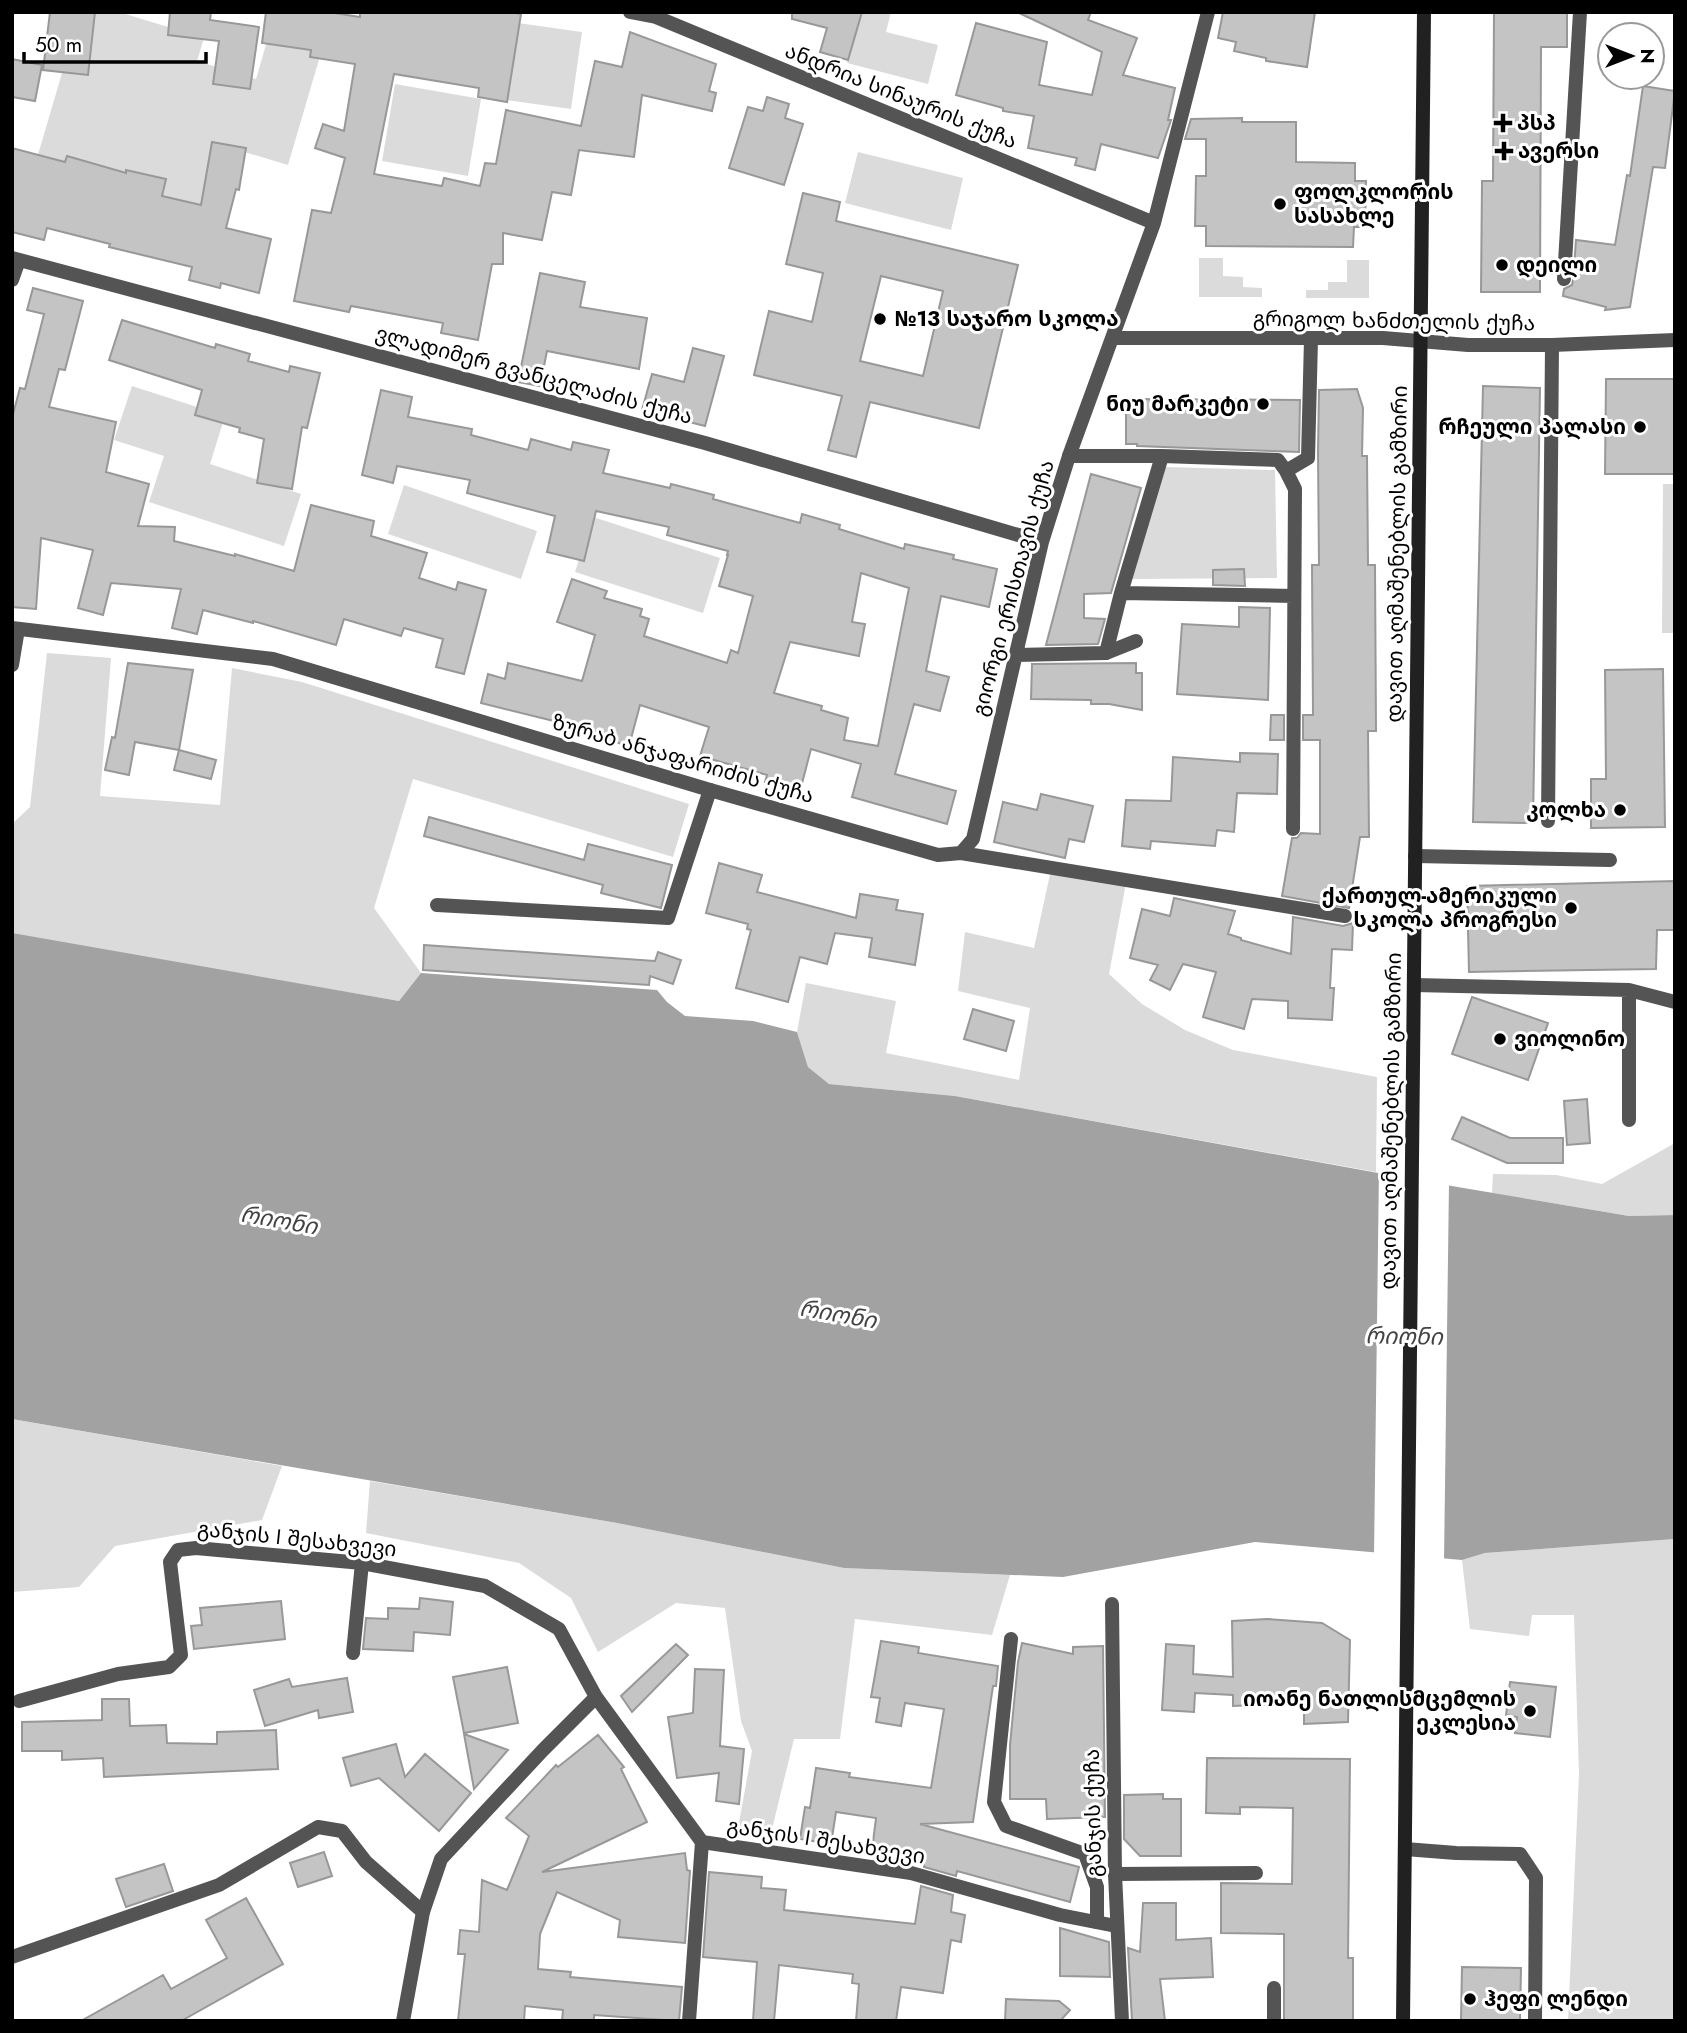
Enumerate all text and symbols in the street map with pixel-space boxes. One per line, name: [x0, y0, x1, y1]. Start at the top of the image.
scale bar: [24, 21, 206, 65]
north arrow: [1596, 21, 1666, 91]
text: 50 m: [35, 30, 82, 60]
street label: ანდრია სინაურის ქუჩა: [781, 36, 1021, 156]
text: N: [1634, 48, 1661, 64]
place label: პსპ: [1517, 108, 1556, 138]
marker: პსპ: [1495, 115, 1511, 131]
place label: ავერსი: [1518, 136, 1599, 166]
marker: ავერსი: [1496, 143, 1512, 159]
place label: ფოლკლორის სასახლე: [1294, 177, 1453, 231]
marker: ფოლკლორის სასახლე: [1272, 196, 1288, 212]
place label: დეილი: [1516, 250, 1597, 280]
marker: დეილი: [1494, 257, 1510, 273]
place label: №13 საჯარო სკოლა: [894, 304, 1118, 334]
street label: გრიგოლ ხანძთელის ქუჩა: [1253, 304, 1535, 338]
marker: №13 საჯარო სკოლა: [872, 311, 888, 327]
street label: ვლადიმერ გვანცელაძის ქუჩა: [372, 318, 696, 432]
street label: დავით აღმაშენებლის გამზირი: [1379, 385, 1415, 723]
place label: ნიუ მარკეტი: [1106, 389, 1249, 419]
marker: ნიუ მარკეტი: [1255, 396, 1271, 412]
place label: რჩეული პალასი: [1438, 412, 1626, 442]
marker: რჩეული პალასი: [1632, 419, 1648, 435]
street label: გიორგი ერისთავის ქუჩა: [964, 457, 1062, 719]
street label: ზურაბ ანჯაფარიძის ქუჩა: [549, 707, 817, 811]
place label: კოლხა: [1526, 795, 1606, 825]
marker: კოლხა: [1612, 802, 1628, 818]
place label: ქართულ-ამერიკული სკოლა პროგრესი: [1322, 881, 1557, 935]
marker: ქართულ-ამერიკული სკოლა პროგრესი: [1563, 900, 1579, 916]
street label: დავით აღმაშენებლის გამზირი: [1373, 952, 1409, 1290]
place label: ვიოლინო: [1514, 1024, 1625, 1054]
marker: ვიოლინო: [1492, 1031, 1508, 1047]
water label: რიონი: [238, 1197, 321, 1244]
water label: რიონი: [797, 1291, 880, 1338]
water label: რიონი: [1365, 1318, 1444, 1354]
street label: განჯის I შესახვევი: [196, 1514, 398, 1564]
place label: იოანე ნათლისმცემლის ეკლესია: [1243, 1684, 1516, 1738]
marker: იოანე ნათლისმცემლის ეკლესია: [1522, 1703, 1538, 1719]
street label: განჯის ქუჩა: [1077, 1749, 1109, 1877]
street label: განჯის I შესახვევი: [725, 1811, 927, 1871]
place label: ჰეფი ლენდი: [1484, 1984, 1628, 2014]
marker: ჰეფი ლენდი: [1462, 1991, 1478, 2007]

